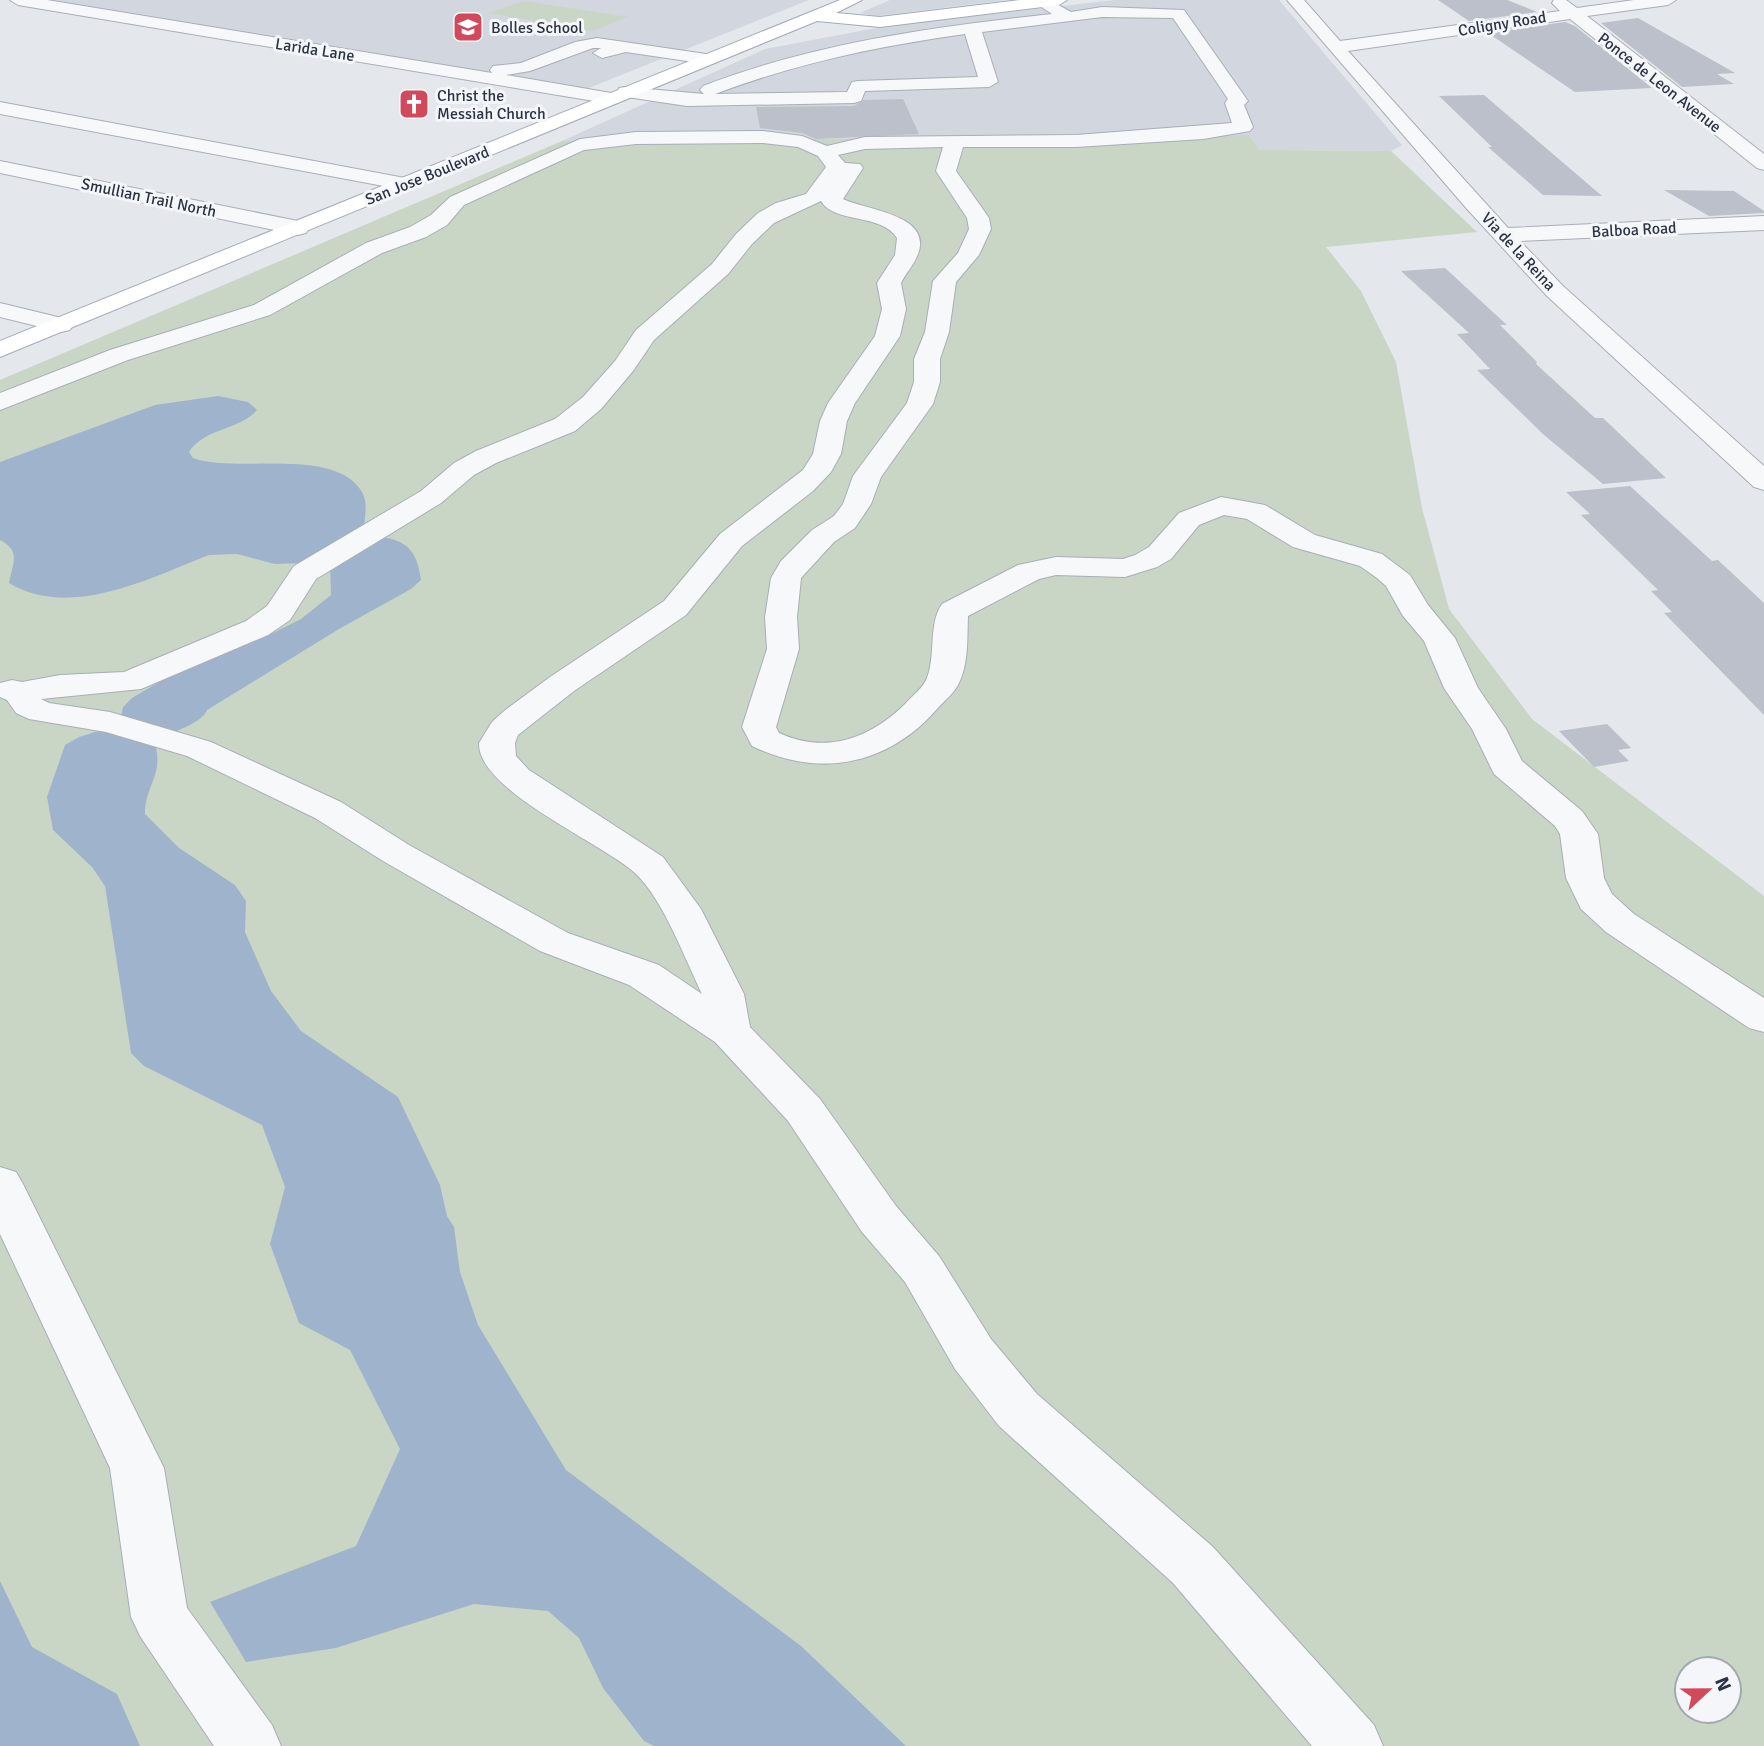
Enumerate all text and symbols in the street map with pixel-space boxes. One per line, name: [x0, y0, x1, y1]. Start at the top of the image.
street label: Coligny Road: [1457, 7, 1548, 41]
school or university icon: Bolles School: [451, 10, 485, 44]
place label: Bolles School: [491, 18, 583, 38]
street label: Ponce de Leon Avenue: [1594, 28, 1725, 137]
street label: Larida Lane: [274, 34, 356, 66]
place label: Christ the Messiah Church: [437, 86, 546, 124]
church icon: Christ the Messiah Church: [397, 87, 431, 121]
street label: San Jose Boulevard: [362, 142, 492, 210]
street label: Smullian Trail North: [79, 174, 218, 222]
street label: Via de la Reina: [1477, 208, 1560, 295]
street label: Balboa Road: [1591, 218, 1677, 242]
north arrow: [1673, 1655, 1743, 1725]
text: N: [1709, 1673, 1736, 1695]

